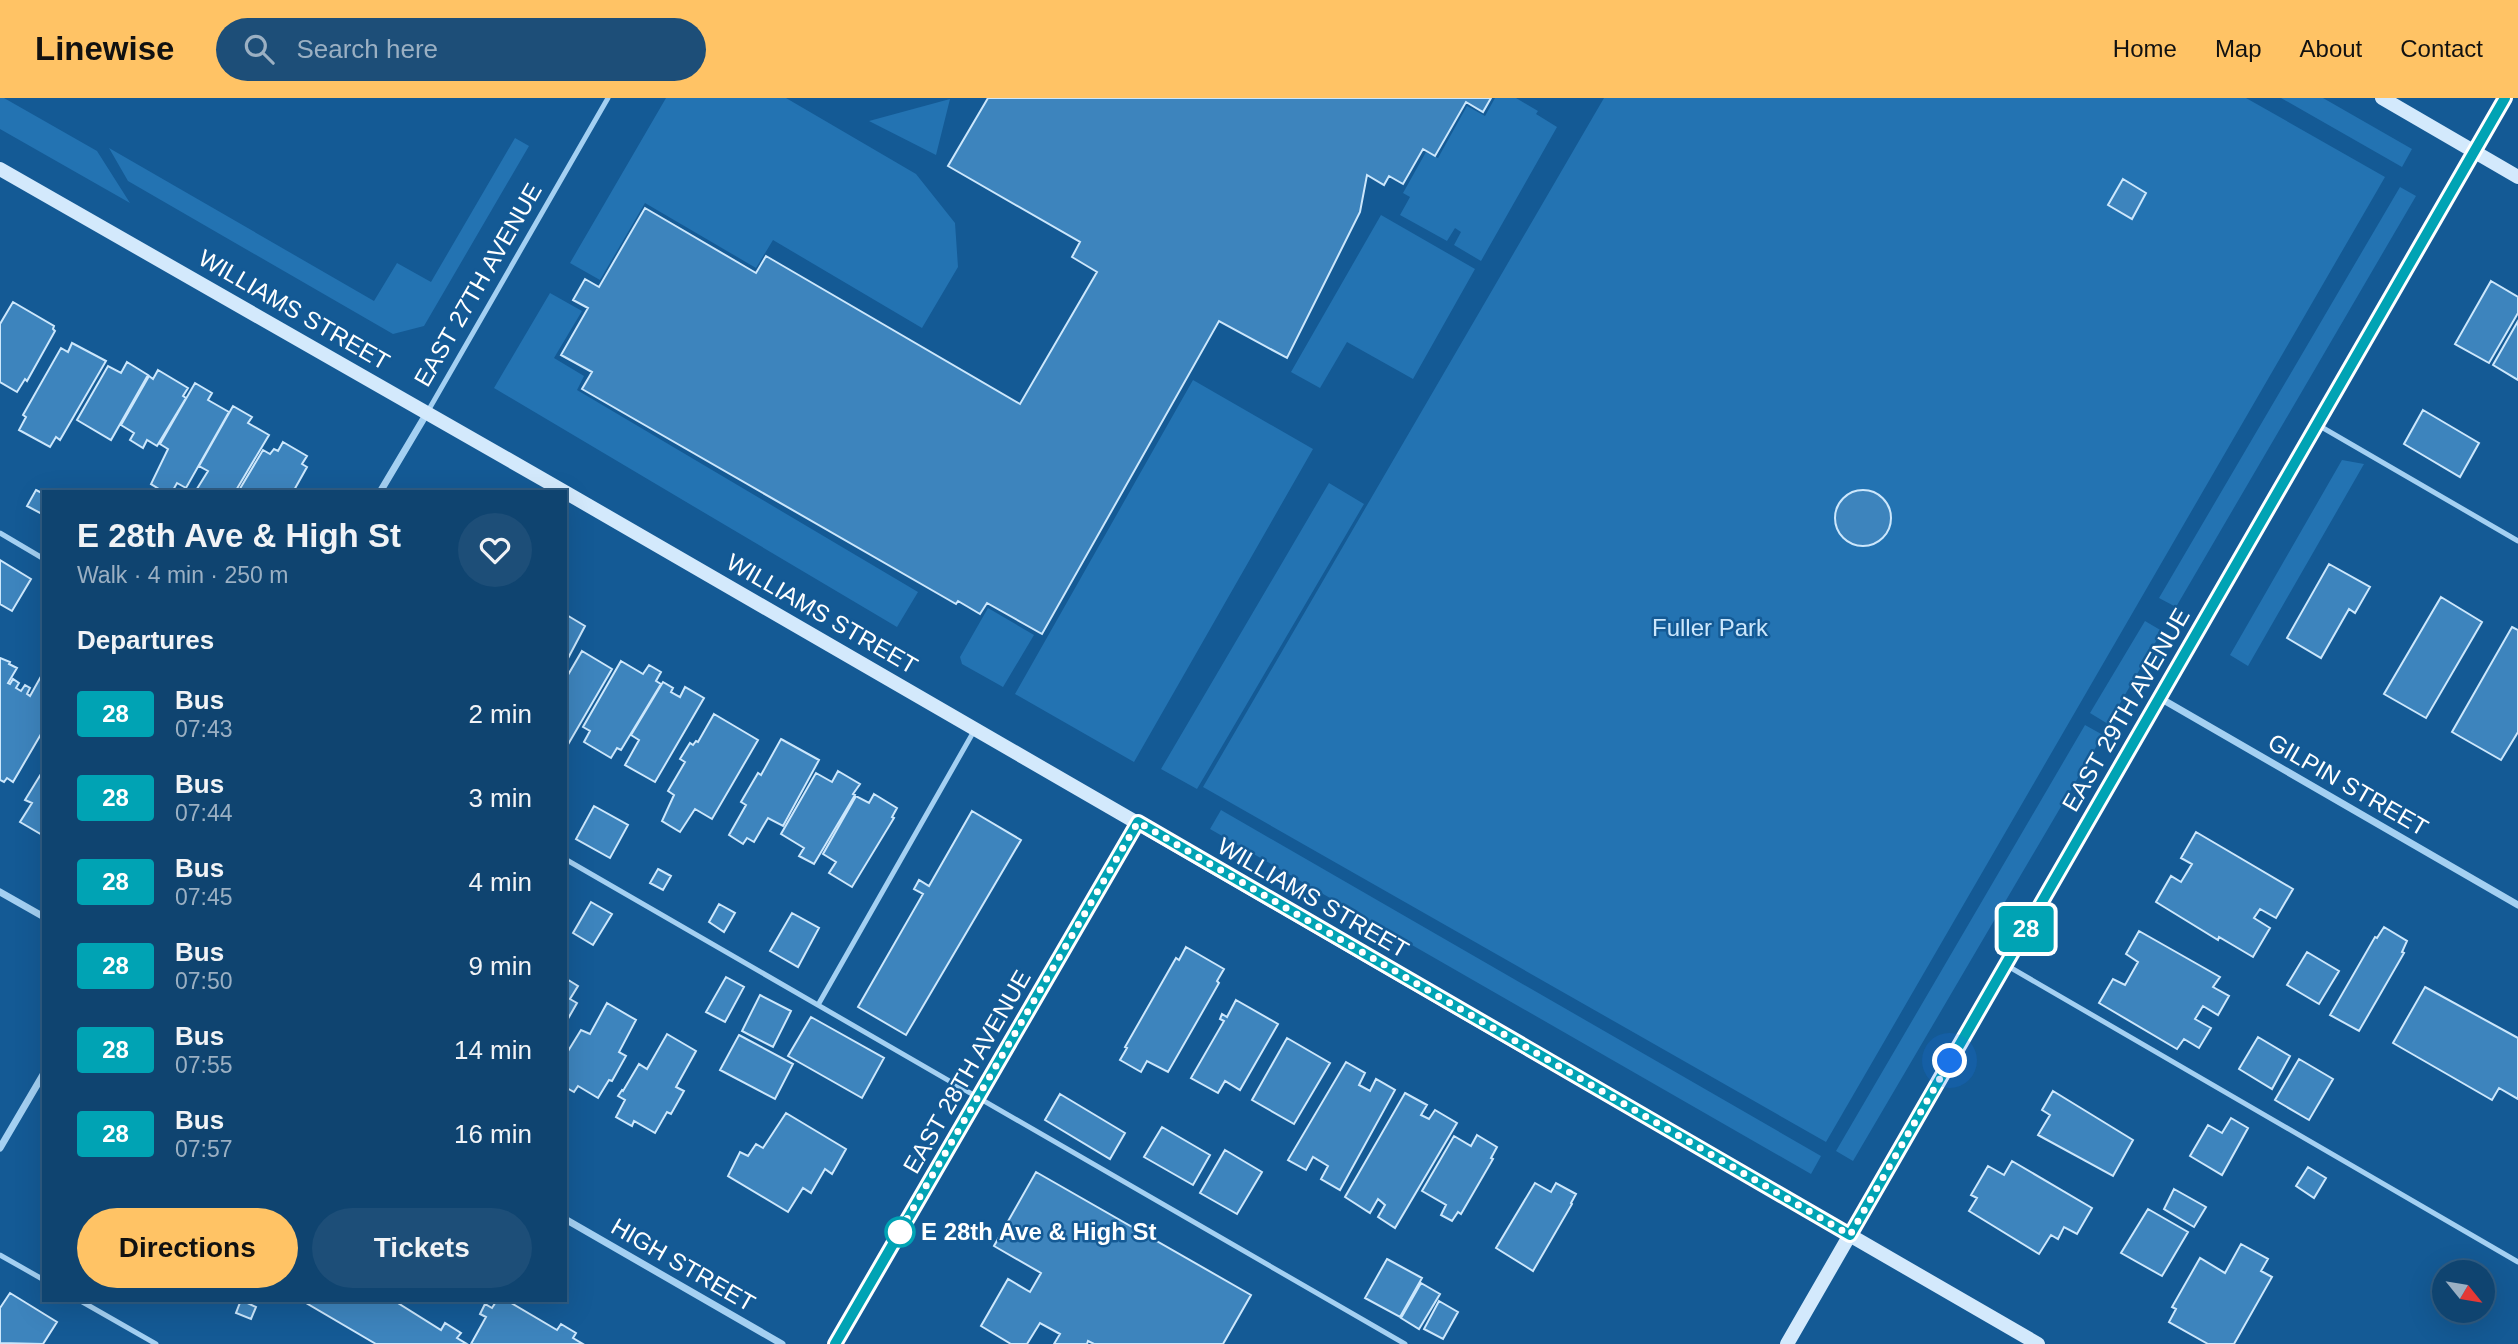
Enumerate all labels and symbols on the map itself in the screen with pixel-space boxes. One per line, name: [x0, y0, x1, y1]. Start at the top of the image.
street label: EAST 27TH AVENUE: [408, 178, 547, 391]
street label: WILLIAMS STREET: [194, 244, 395, 375]
street label: WILLIAMS STREET: [722, 548, 923, 679]
street label: EAST 29TH AVENUE: [2056, 603, 2195, 816]
park label: Fuller Park: [1652, 614, 1769, 641]
street label: GILPIN STREET: [2264, 728, 2433, 841]
street label: WILLIAMS STREET: [1213, 832, 1414, 963]
line badge: 28: [1994, 906, 2058, 952]
street label: EAST 28TH AVENUE: [897, 965, 1036, 1178]
your location: [1932, 1043, 1967, 1078]
street label: HIGH STREET: [607, 1213, 760, 1317]
marker: E 28th Ave & High St: [885, 1217, 915, 1247]
place label: E 28th Ave & High St: [921, 1218, 1157, 1245]
north arrow: [2432, 1260, 2496, 1323]

